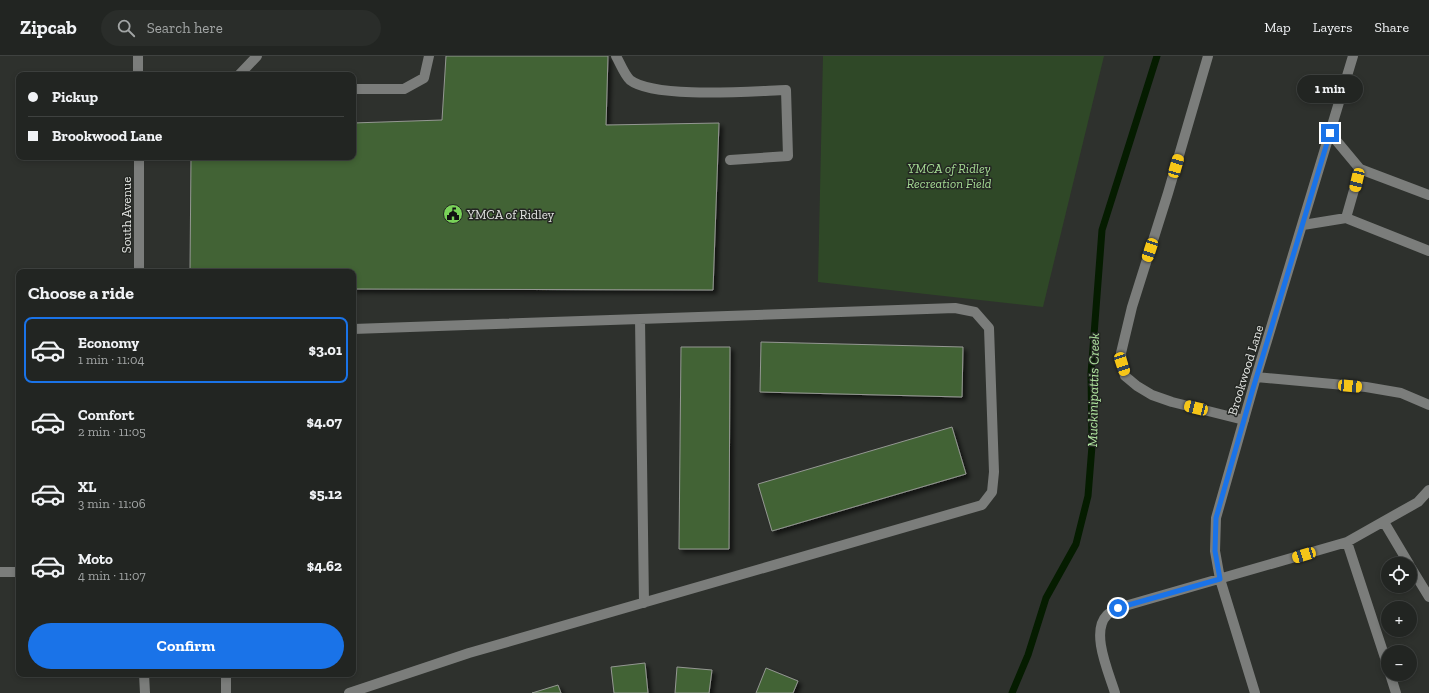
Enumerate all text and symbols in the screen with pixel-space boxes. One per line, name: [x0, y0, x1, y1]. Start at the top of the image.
search box: [101, 10, 381, 46]
text: Zipcab: [20, 16, 77, 39]
icon: search: [115, 17, 137, 39]
text: Search here: [147, 19, 223, 37]
text: Map: [1264, 19, 1291, 36]
text: Layers: [1313, 19, 1352, 36]
text: Share: [1374, 19, 1409, 36]
callout: 1 min: [1297, 75, 1363, 103]
text: 1 min: [1315, 81, 1345, 96]
text: Pickup: [52, 88, 98, 106]
route end: [1321, 124, 1339, 142]
text: Brookwood Lane: [52, 127, 162, 145]
car: [1167, 153, 1185, 179]
park label: YMCA of Ridley Recreation Field: [906, 161, 992, 191]
car: [1348, 167, 1366, 193]
street label: South Avenue: [119, 177, 134, 253]
public building icon: YMCA of Ridley: [442, 203, 464, 225]
place label: YMCA of Ridley: [466, 207, 555, 222]
car: [1141, 237, 1159, 263]
text: Choose a ride: [28, 282, 134, 304]
street label: Brookwood Lane: [1225, 323, 1266, 417]
icon: car: [30, 332, 66, 368]
water label: Muckinipattis Creek: [1084, 333, 1103, 447]
text: Economy: [78, 334, 139, 352]
text: $3.01: [309, 341, 342, 359]
car: [1113, 351, 1131, 377]
text: 1 min · 11:04: [78, 352, 144, 367]
car: [1338, 379, 1362, 393]
car: [1183, 399, 1209, 417]
icon: car: [30, 404, 66, 440]
text: Comfort: [78, 406, 134, 424]
text: $4.07: [307, 413, 342, 431]
text: 2 min · 11:05: [78, 424, 146, 439]
icon: car: [30, 476, 66, 512]
text: XL: [78, 478, 96, 496]
text: $5.12: [309, 485, 342, 503]
text: 3 min · 11:06: [78, 496, 146, 511]
car: [1291, 546, 1317, 564]
icon: car: [30, 548, 66, 584]
text: Moto: [78, 550, 113, 568]
text: $4.62: [307, 557, 342, 575]
map controls: [1381, 557, 1417, 681]
button: locate: [1381, 557, 1417, 593]
text: 4 min · 11:07: [78, 568, 146, 583]
route start: [1109, 599, 1127, 617]
button: +: [1381, 601, 1417, 637]
button: Confirm: [28, 623, 344, 669]
button: −: [1381, 645, 1417, 681]

